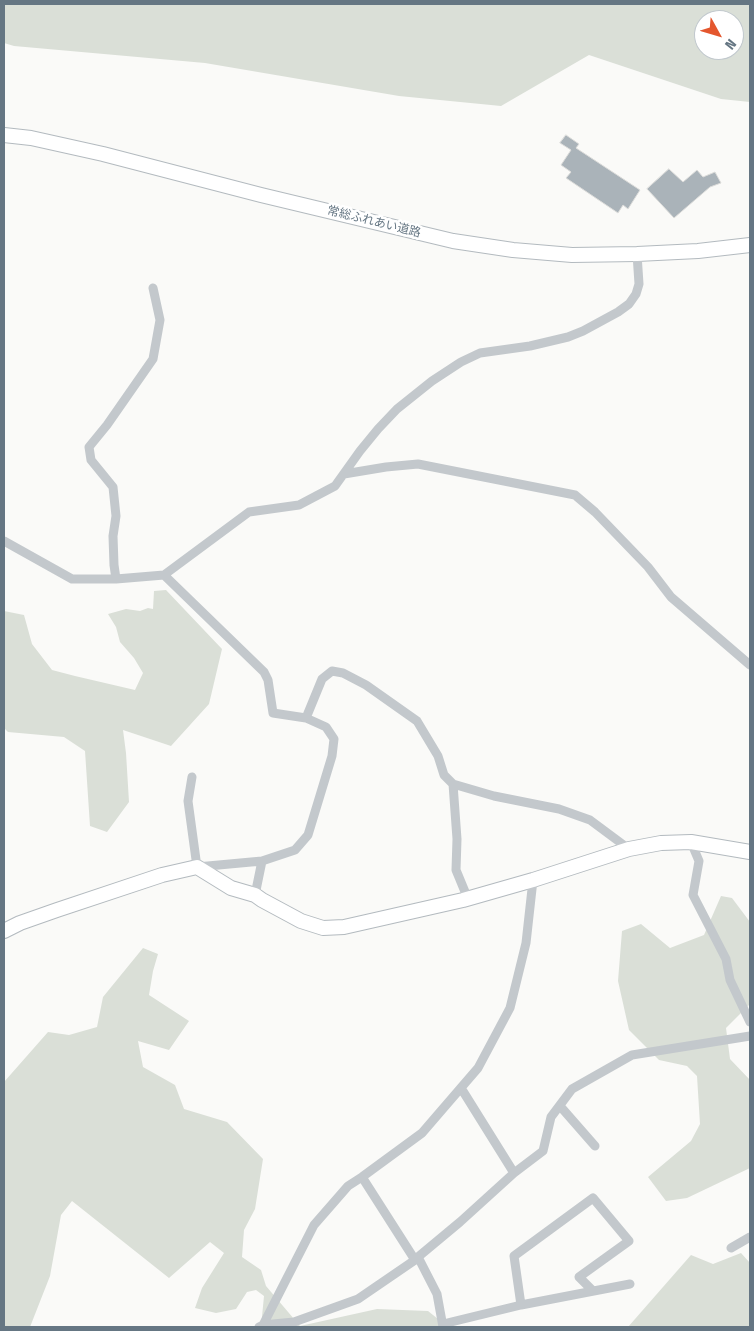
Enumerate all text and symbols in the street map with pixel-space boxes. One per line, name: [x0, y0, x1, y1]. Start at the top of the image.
north arrow: [694, 10, 744, 60]
text: N: [721, 36, 740, 53]
street label: 常総ふれあい道路: [326, 203, 422, 241]

